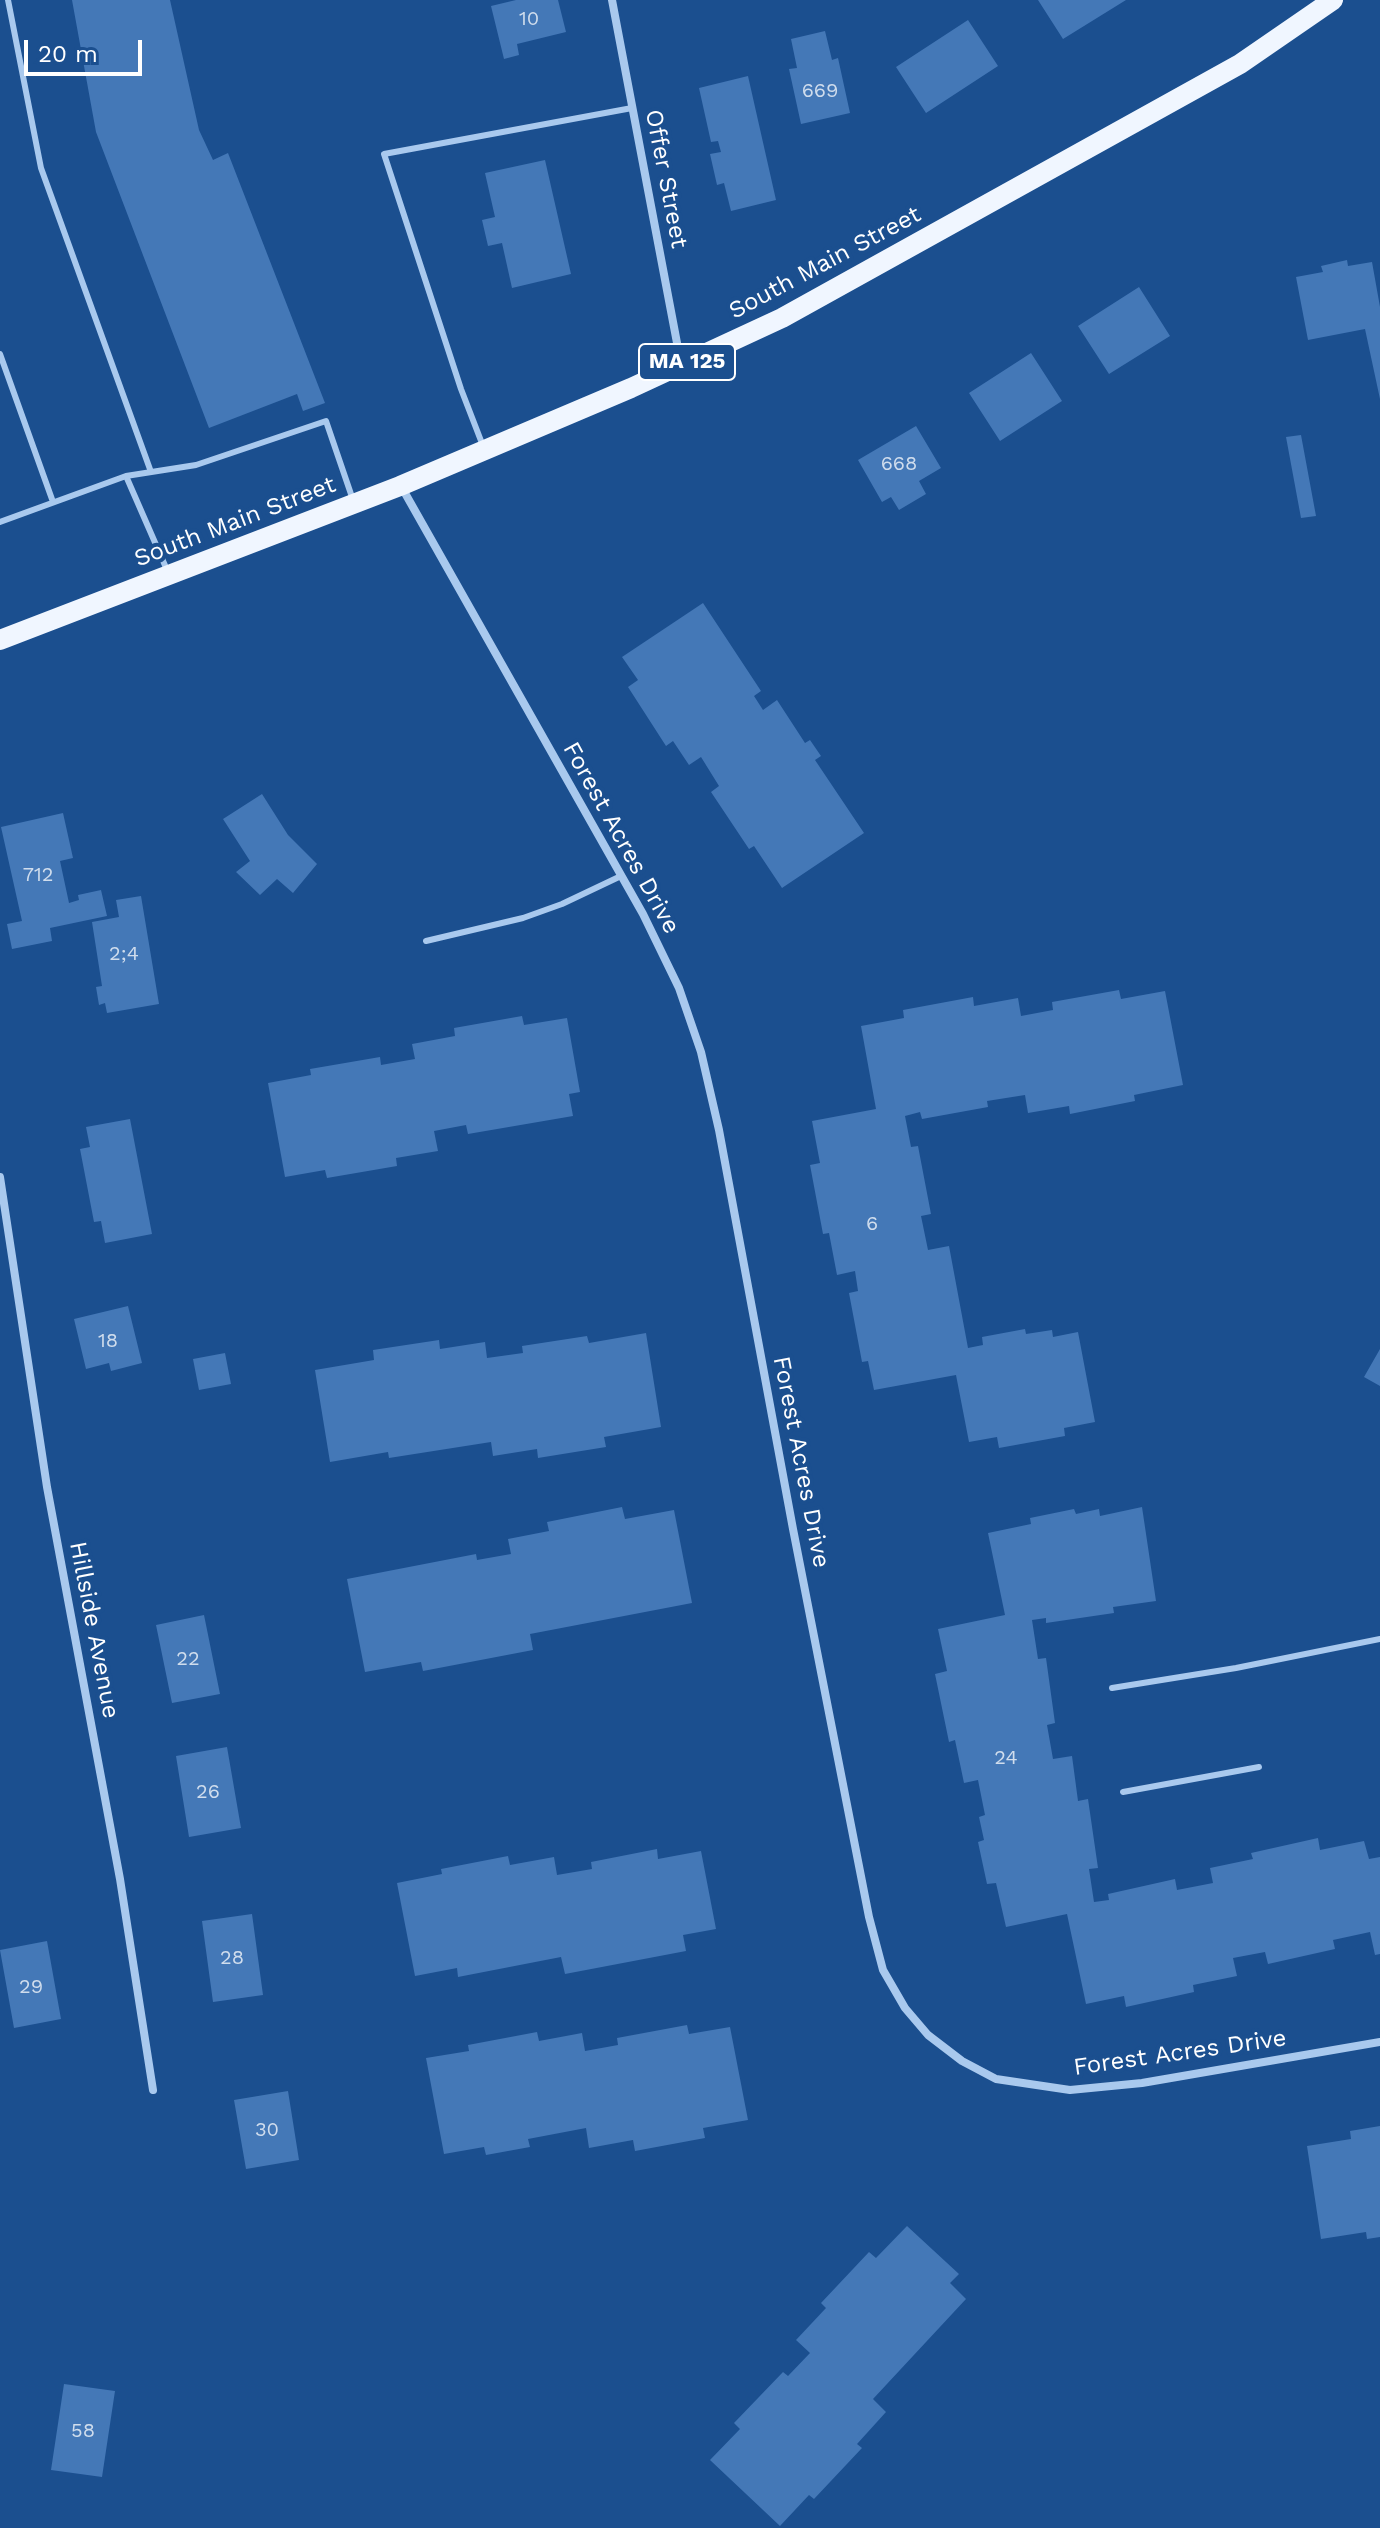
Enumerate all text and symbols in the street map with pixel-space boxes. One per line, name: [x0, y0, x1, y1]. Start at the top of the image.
house number: 10: [519, 7, 539, 31]
scale bar: [28, 24, 146, 74]
text: 20 m: [38, 40, 98, 68]
house number: 669: [802, 79, 838, 103]
street label: Offer Street: [638, 107, 694, 251]
street label: South Main Street: [724, 200, 926, 326]
road number: MA 125: [639, 344, 735, 380]
house number: 668: [881, 452, 917, 476]
street label: South Main Street: [130, 470, 340, 574]
street label: Forest Acres Drive: [556, 737, 686, 939]
house number: 712: [23, 863, 53, 887]
house number: 2;4: [109, 942, 139, 966]
house number: 6: [866, 1212, 878, 1236]
house number: 18: [98, 1329, 118, 1353]
street label: Forest Acres Drive: [766, 1354, 836, 1570]
street label: Hillside Avenue: [63, 1539, 125, 1721]
house number: 22: [176, 1647, 200, 1671]
house number: 24: [994, 1746, 1018, 1770]
house number: 26: [196, 1780, 220, 1804]
house number: 28: [220, 1946, 244, 1970]
house number: 29: [19, 1975, 43, 1999]
street label: Forest Acres Drive: [1072, 2024, 1288, 2082]
house number: 30: [255, 2118, 279, 2142]
house number: 58: [71, 2419, 95, 2443]

